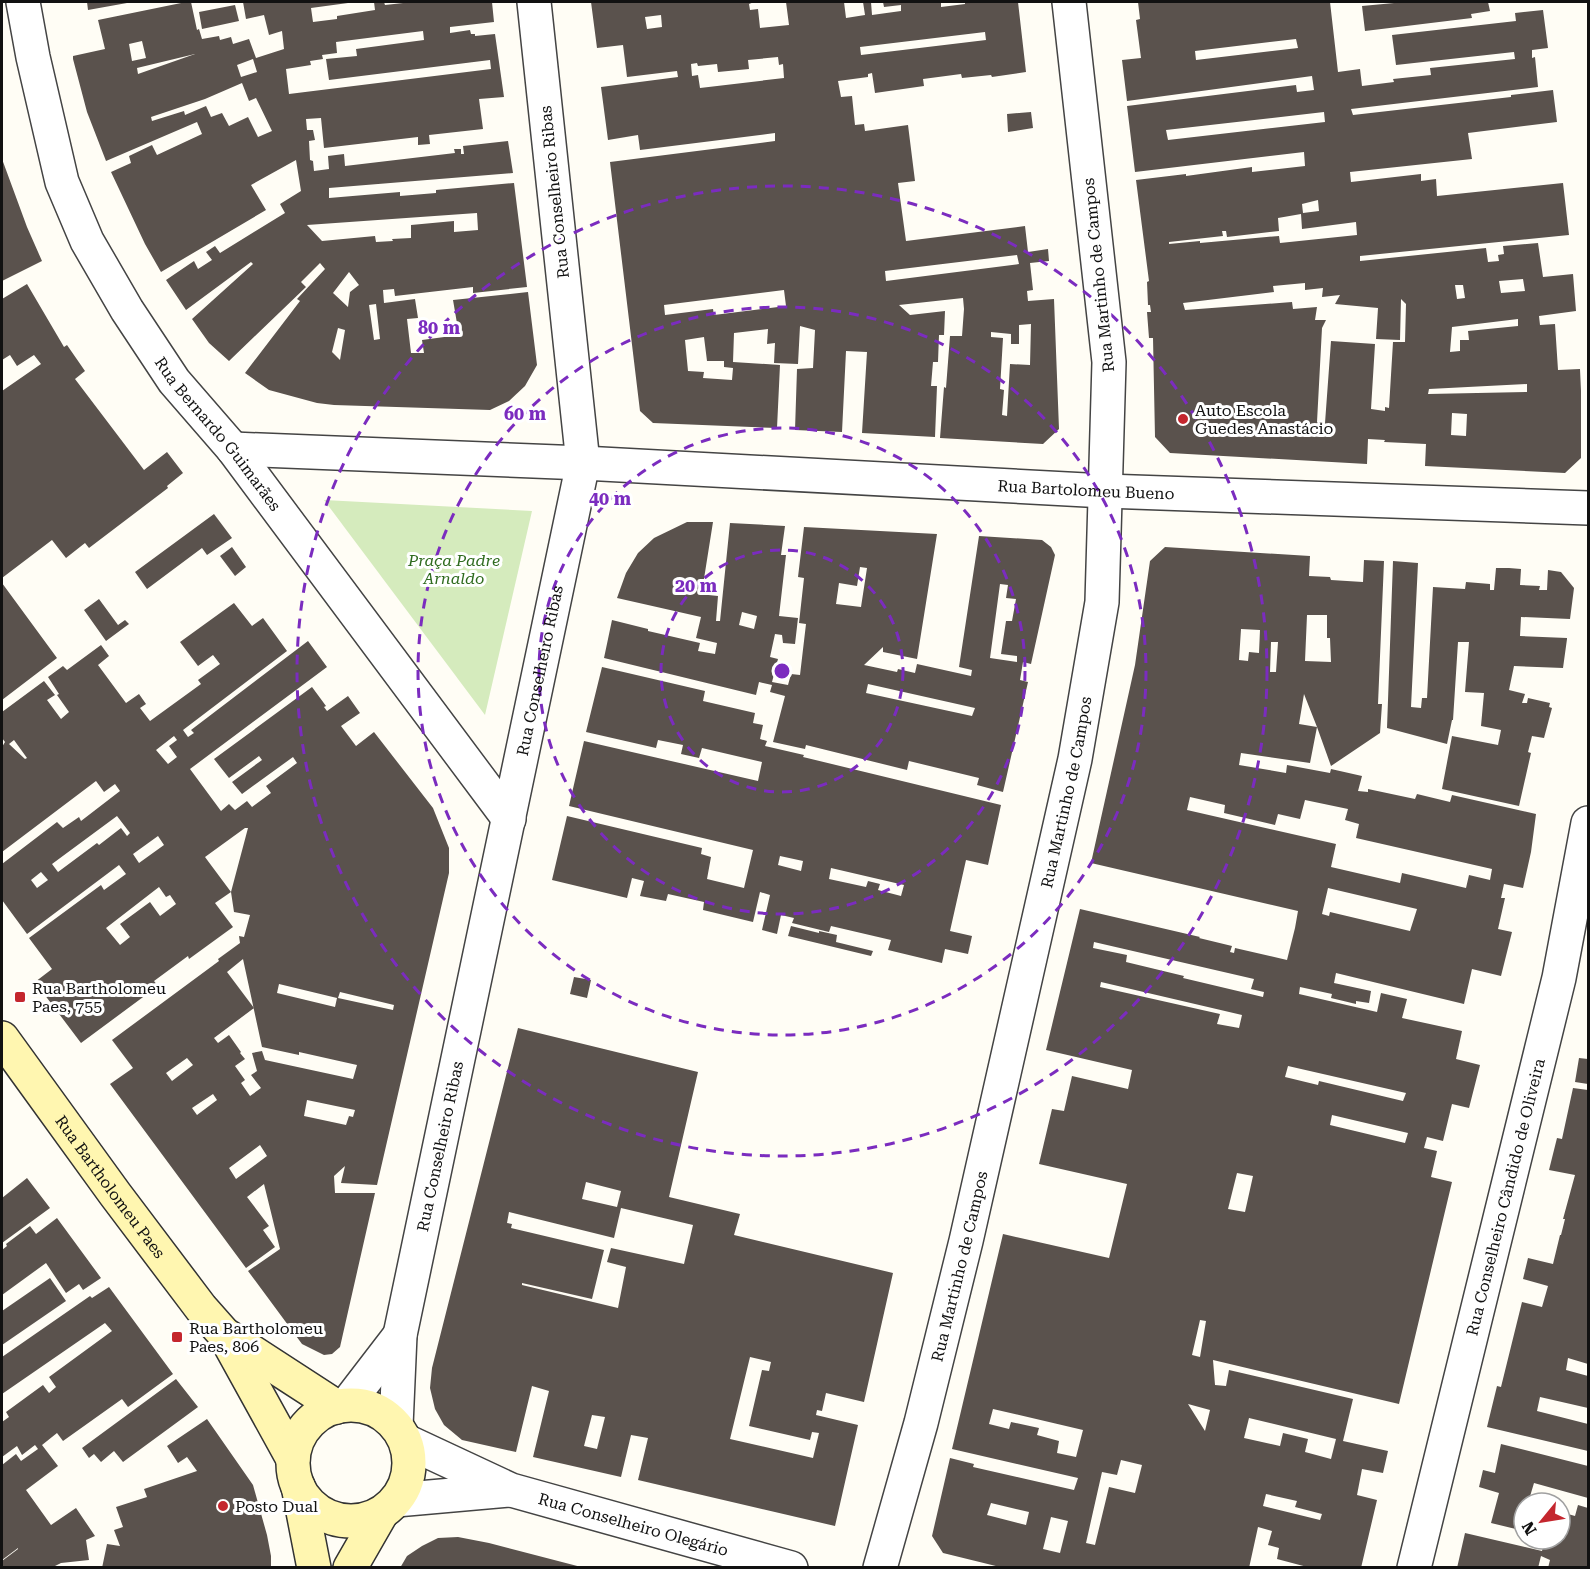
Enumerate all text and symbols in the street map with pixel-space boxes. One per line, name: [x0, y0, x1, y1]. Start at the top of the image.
street label: Rua Conselheiro Ribas: [536, 104, 573, 279]
street label: Rua Martinho de Campos: [1079, 177, 1118, 373]
text: 80 m: [418, 317, 461, 338]
street label: Rua Bernardo Guimarães: [151, 353, 285, 515]
place label: Auto Escola Guedes Anastácio: [1195, 401, 1334, 438]
text: 60 m: [504, 403, 547, 424]
marker: Auto Escola Guedes Anastácio: [1176, 412, 1190, 426]
street label: Rua Bartolomeu Bueno: [997, 476, 1175, 503]
text: 40 m: [589, 488, 632, 509]
park label: Praça Padre Arnaldo: [407, 551, 500, 588]
text: 20 m: [675, 575, 718, 596]
street label: Rua Conselheiro Ribas: [513, 583, 567, 758]
centre of rings: [772, 661, 792, 681]
street label: Rua Martinho de Campos: [1037, 695, 1096, 890]
place label: Rua Bartholomeu Paes, 755: [32, 979, 166, 1016]
marker: Rua Bartholomeu Paes, 755: [13, 990, 27, 1004]
street label: Rua Conselheiro Cândido de Oliveira: [1462, 1056, 1549, 1338]
street label: Rua Conselheiro Ribas: [413, 1059, 467, 1233]
street label: Rua Bartholomeu Paes: [51, 1112, 169, 1262]
street label: Rua Martinho de Campos: [928, 1169, 992, 1364]
place label: Rua Bartholomeu Paes, 806: [189, 1319, 323, 1356]
marker: Rua Bartholomeu Paes, 806: [170, 1330, 184, 1344]
street label: Rua Conselheiro Olegário: [536, 1489, 731, 1560]
north arrow: [1512, 1491, 1572, 1551]
place label: Posto Dual: [235, 1497, 318, 1516]
marker: Posto Dual: [216, 1499, 230, 1513]
text: N: [1518, 1518, 1541, 1538]

